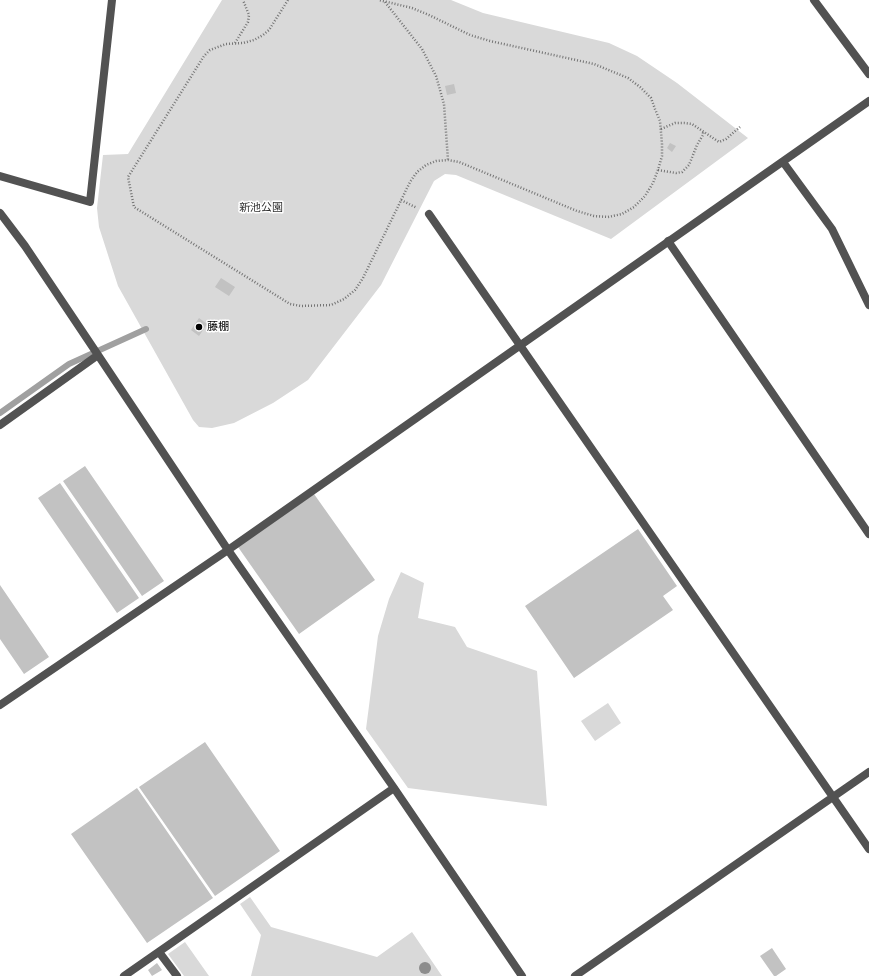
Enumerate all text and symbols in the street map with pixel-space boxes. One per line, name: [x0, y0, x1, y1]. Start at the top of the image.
park label: 新池公園: [239, 201, 283, 215]
place label: 藤棚: [207, 320, 229, 334]
marker: 藤棚: [194, 322, 204, 332]

